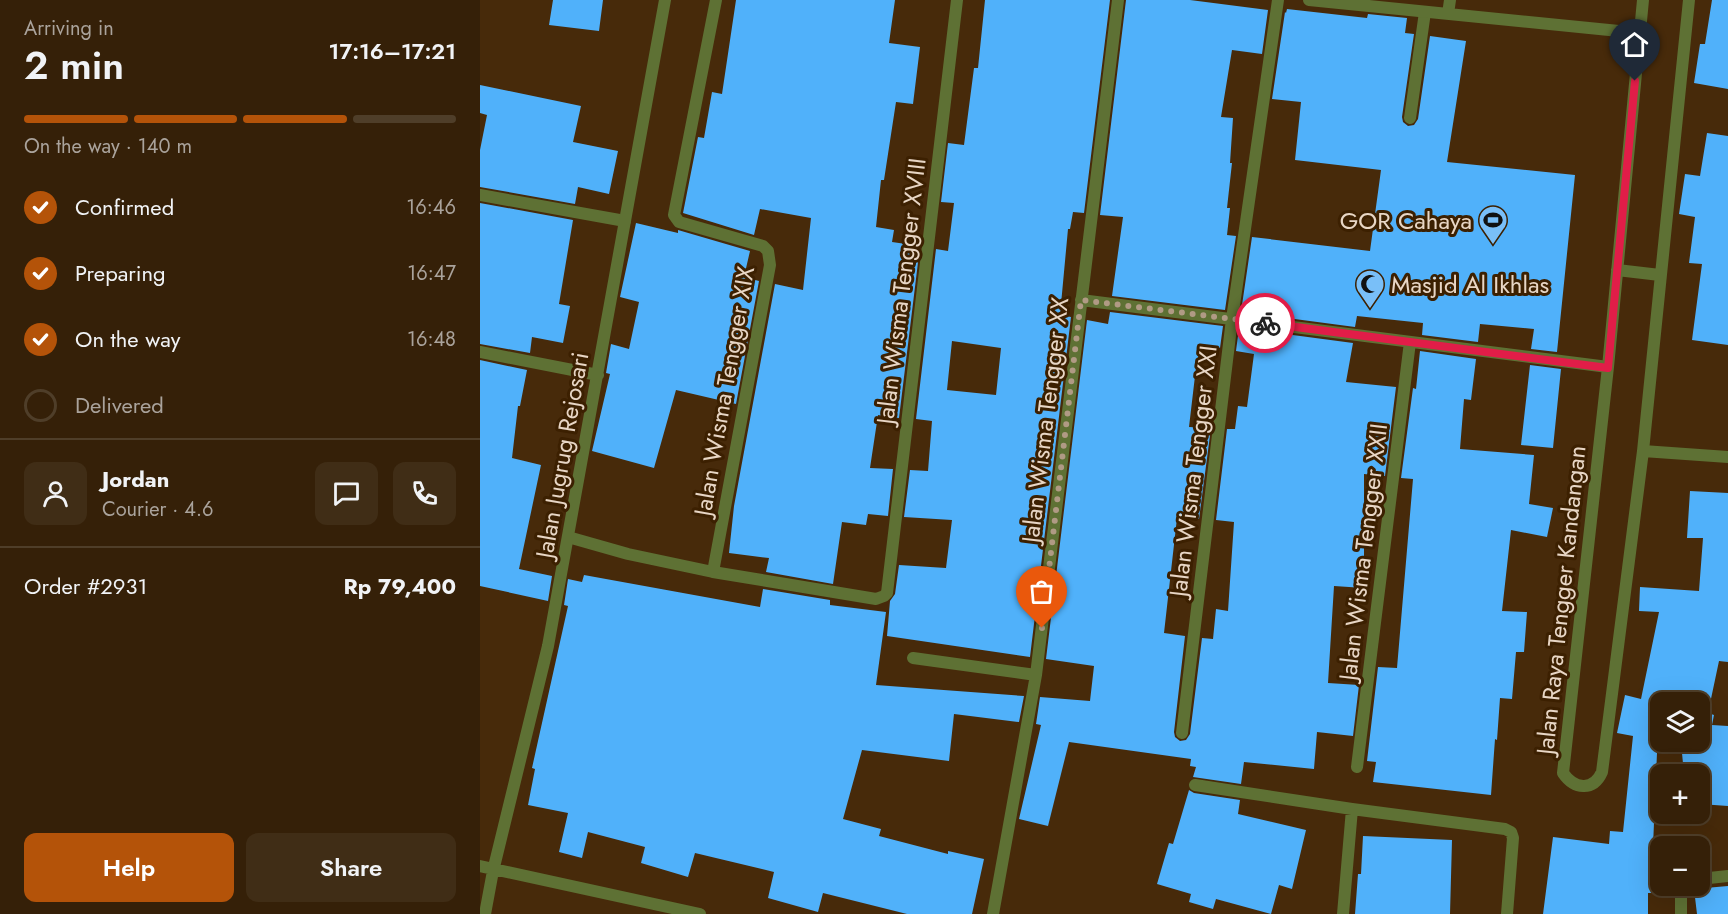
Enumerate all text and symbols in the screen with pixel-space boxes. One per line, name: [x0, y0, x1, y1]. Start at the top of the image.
text: Arriving in: [24, 14, 114, 43]
pin: [1609, 19, 1660, 81]
icon: home: [1618, 28, 1651, 61]
text: 17:16–17:21: [329, 35, 456, 67]
text: 2 min: [24, 37, 124, 94]
text: On the way · 140 m: [24, 132, 192, 161]
street label: Jalan Wisma Tengger XVIII: [867, 156, 935, 429]
icon: check: [24, 191, 57, 224]
text: Confirmed: [75, 191, 174, 223]
text: 16:46: [406, 193, 456, 222]
place label: GOR Cahaya: [1340, 203, 1472, 238]
sports icon: GOR Cahaya: [1477, 204, 1509, 246]
icon: check: [24, 257, 57, 290]
text: Preparing: [75, 257, 166, 289]
text: 16:47: [407, 259, 456, 288]
street label: Jalan Wisma Tengger XIX: [684, 263, 763, 521]
place label: Masjid Al Ikhlas: [1391, 267, 1549, 302]
mosque icon: Masjid Al Ikhlas: [1354, 268, 1386, 310]
courier: [1235, 293, 1295, 353]
street label: Jalan Wisma Tengger XX: [1012, 295, 1077, 548]
icon: bike: [1249, 307, 1282, 340]
icon: check: [24, 323, 57, 356]
text: On the way: [75, 323, 180, 355]
text: 16:48: [407, 325, 456, 354]
street label: Jalan Wisma Tengger XXI: [1160, 343, 1226, 602]
street label: Jalan Jugrug Rejosari: [526, 349, 597, 564]
text: Delivered: [75, 389, 164, 421]
street label: Jalan Wisma Tengger XXII: [1330, 422, 1396, 685]
street label: Jalan Raya Tengger Kandangan: [1527, 444, 1595, 759]
button: person: [24, 462, 87, 525]
button: chat: [315, 462, 378, 525]
button: phone: [393, 462, 456, 525]
text: Jordan: [102, 463, 169, 495]
text: Courier · 4.6: [102, 495, 214, 524]
pin: [1016, 566, 1067, 628]
text: Order #2931: [24, 570, 147, 602]
text: Rp 79,400: [344, 570, 456, 602]
icon: bag: [1025, 575, 1058, 608]
map controls: [1650, 692, 1710, 896]
button: layers: [1650, 692, 1710, 752]
button: +: [1650, 764, 1710, 824]
button: Help: [24, 833, 234, 902]
button: Share: [246, 833, 456, 902]
button: −: [1650, 836, 1710, 896]

